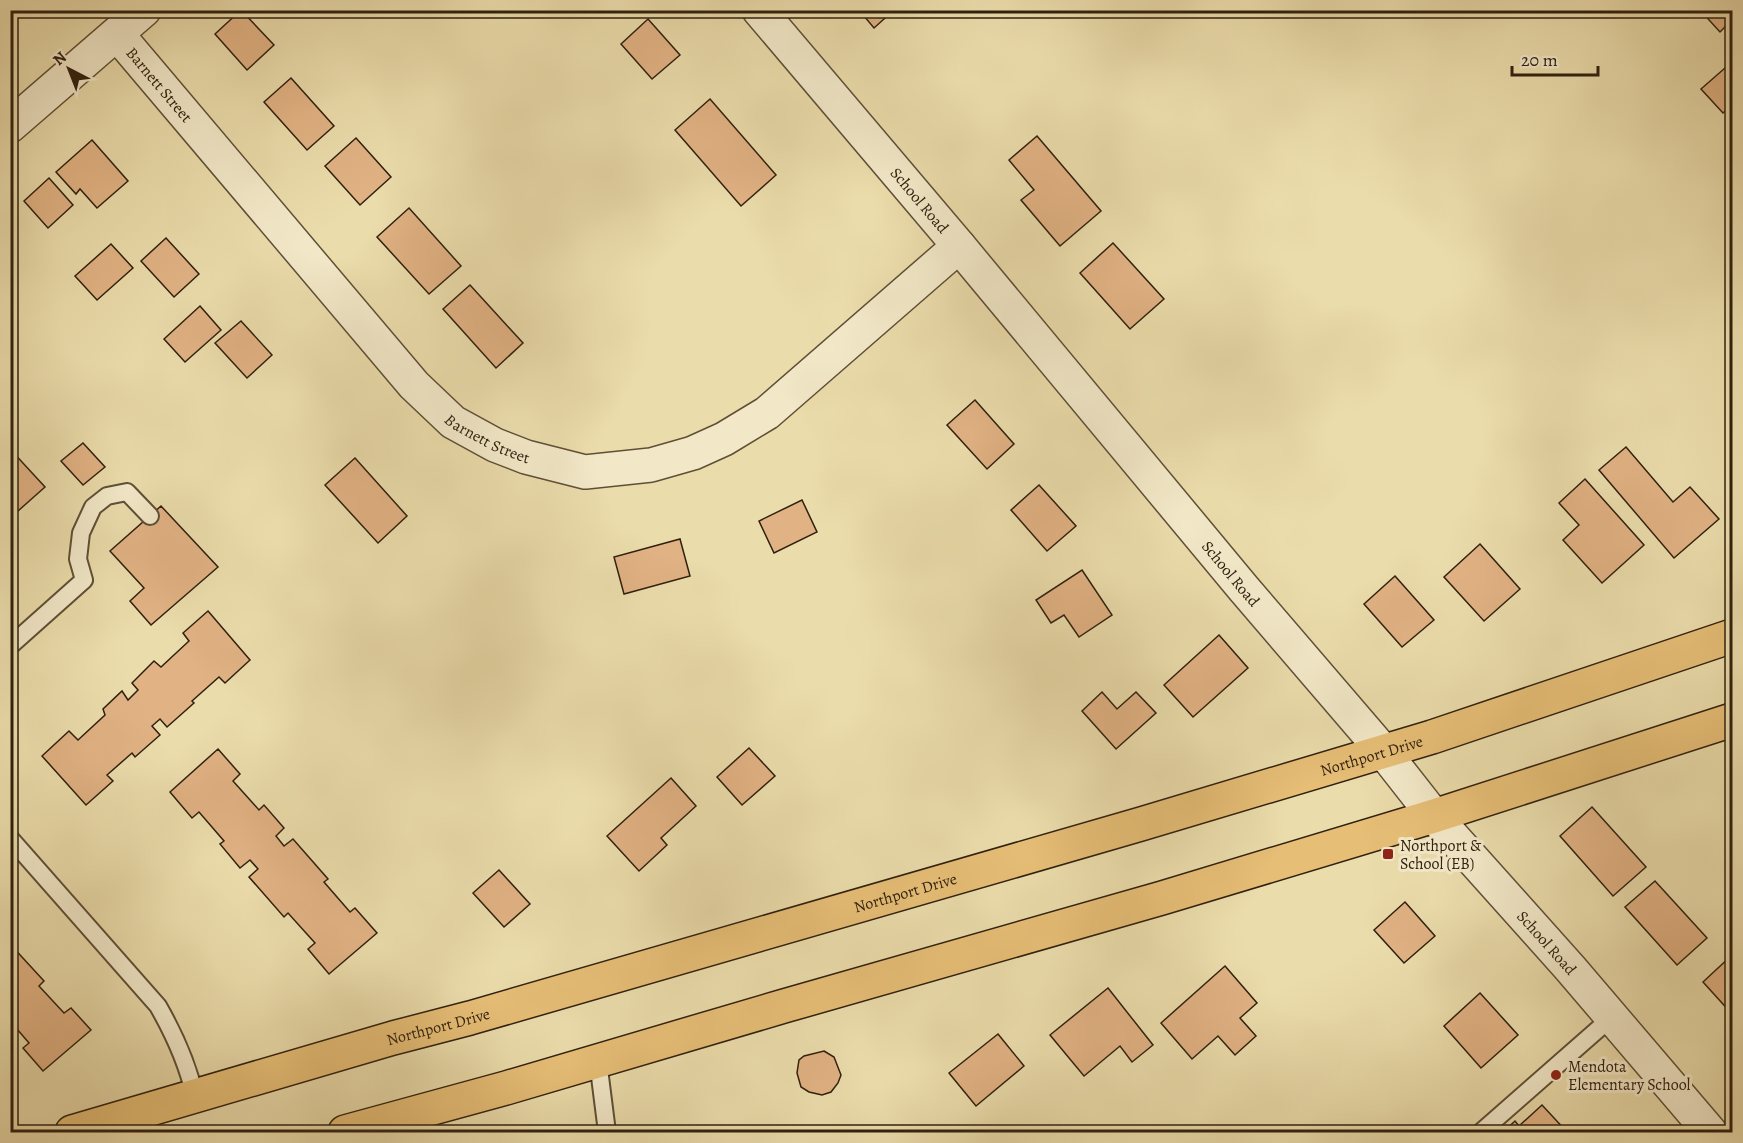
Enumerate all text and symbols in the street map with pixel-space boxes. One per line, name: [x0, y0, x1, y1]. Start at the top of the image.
north arrow: [39, 39, 99, 99]
scale bar: [1512, 39, 1598, 77]
street label: Barnett Street: [121, 43, 197, 127]
text: N: [48, 46, 72, 71]
text: 20 m: [1521, 48, 1558, 72]
street label: School Road: [885, 163, 954, 238]
street label: Barnett Street: [439, 409, 532, 469]
street label: School Road: [1196, 536, 1265, 612]
street label: Northport Drive: [1318, 730, 1426, 782]
place label: Northport & School (EB): [1400, 835, 1482, 875]
marker: Northport & School (EB): [1381, 847, 1395, 861]
street label: Northport Drive: [851, 868, 959, 918]
street label: School Road: [1512, 906, 1581, 980]
street label: Northport Drive: [384, 1003, 493, 1051]
place label: Mendota Elementary School: [1568, 1056, 1691, 1096]
marker: Mendota Elementary School: [1549, 1068, 1563, 1082]

